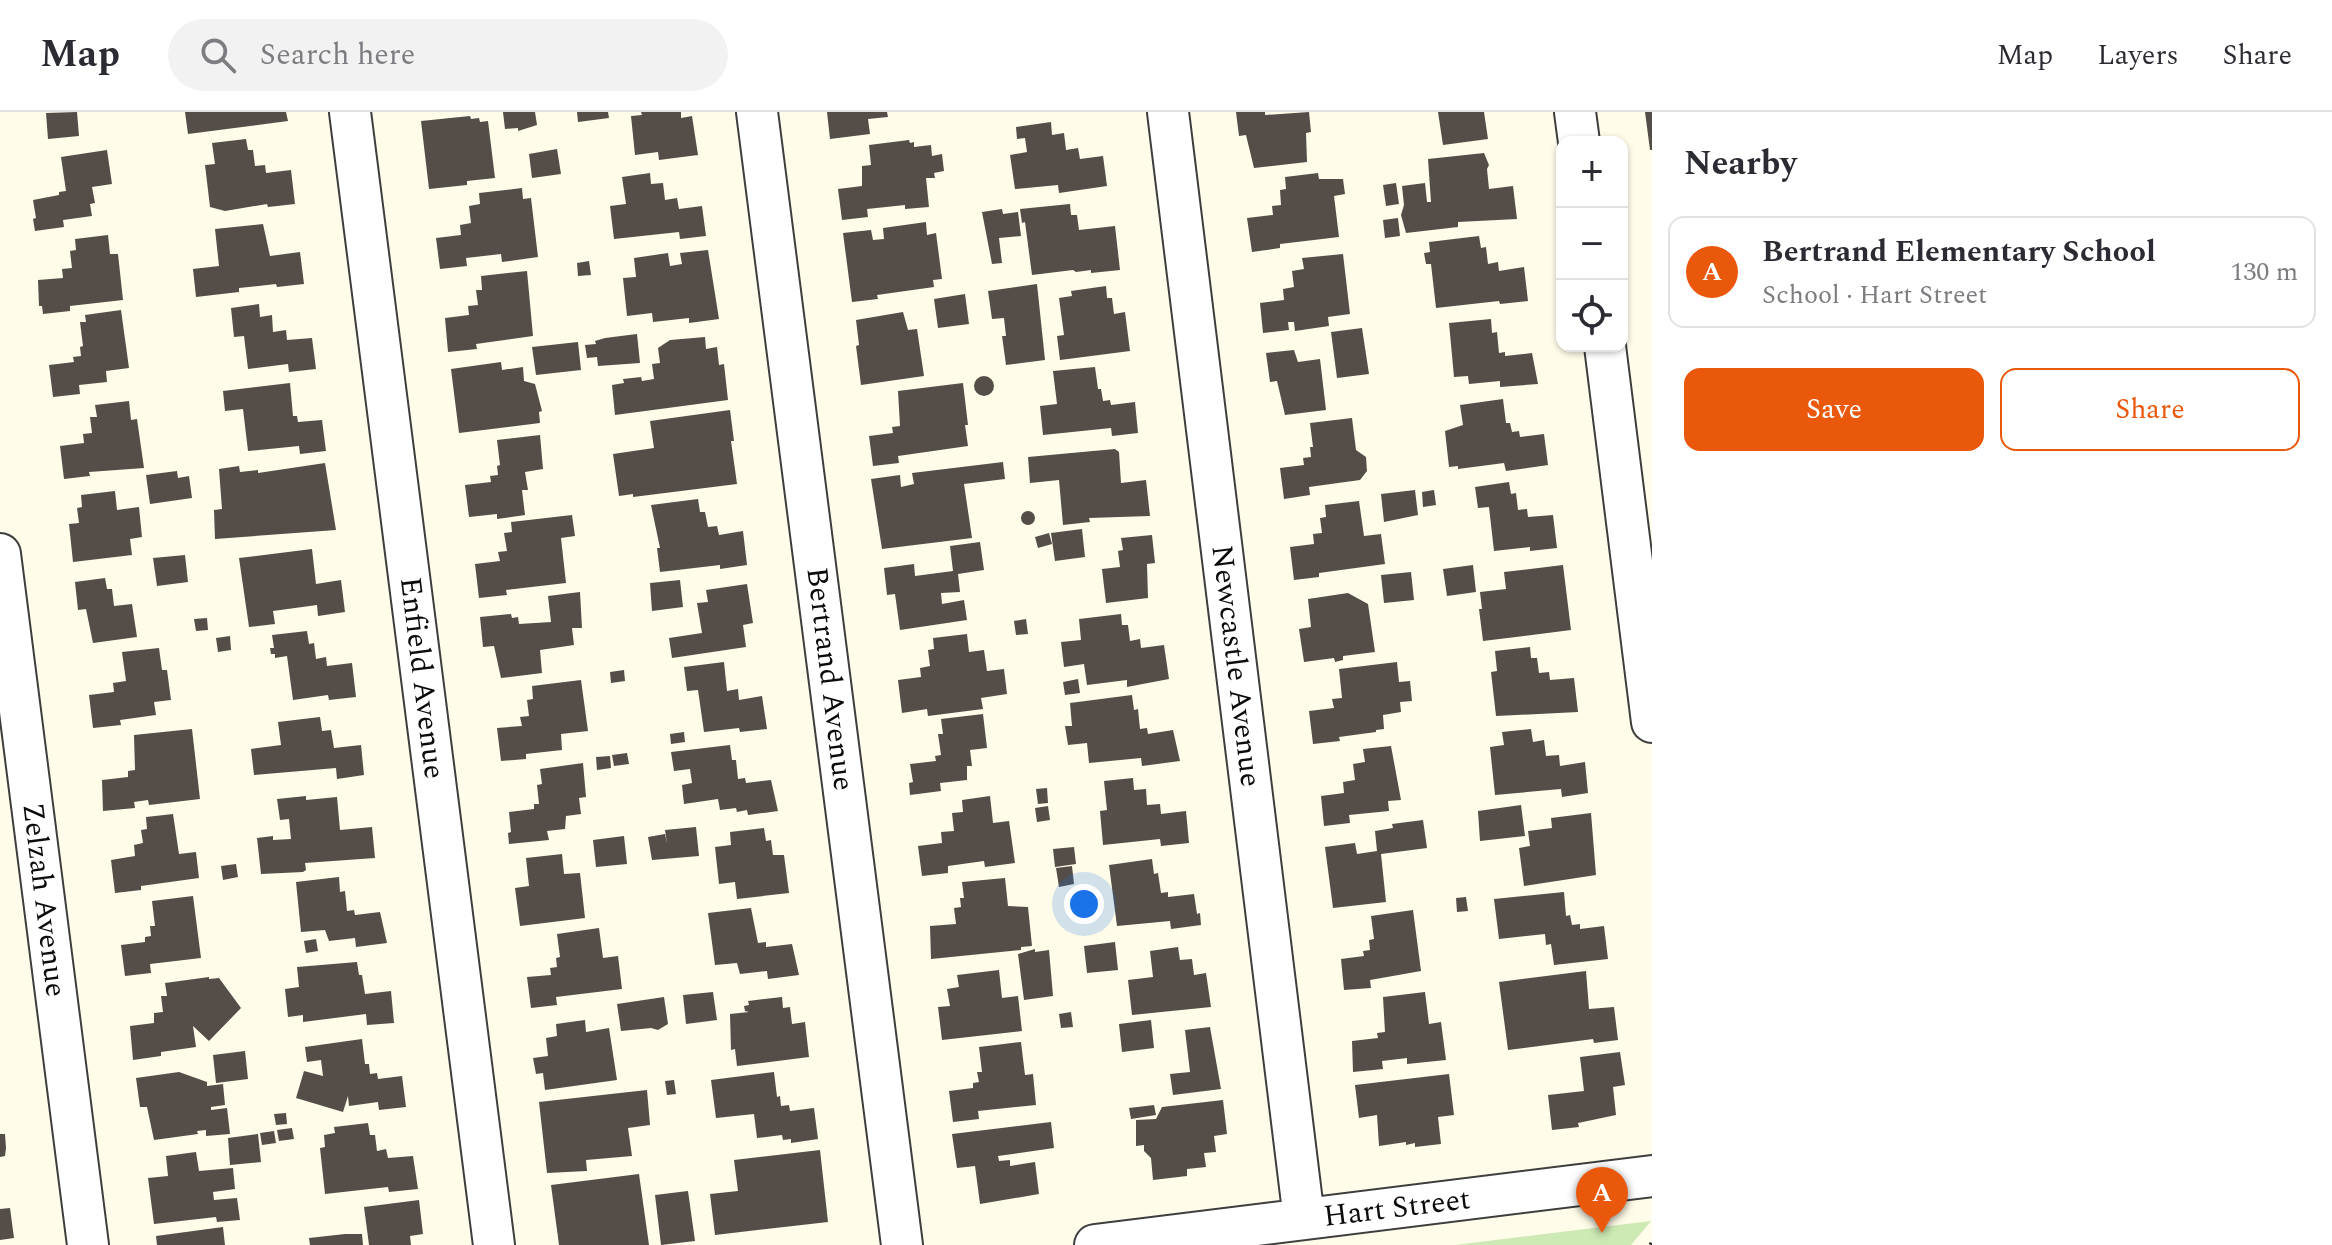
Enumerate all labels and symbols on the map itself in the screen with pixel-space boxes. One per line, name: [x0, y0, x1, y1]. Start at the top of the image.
street label: Newcastle Avenue: [1198, 542, 1274, 790]
street label: Bertrand Avenue: [793, 565, 867, 793]
street label: Enfield Avenue: [387, 574, 457, 782]
street label: Zelzah Avenue: [9, 800, 79, 1000]
your location: [1064, 884, 1104, 924]
pin: A: [1576, 1167, 1628, 1233]
street label: Hart Street: [1321, 1176, 1473, 1240]

